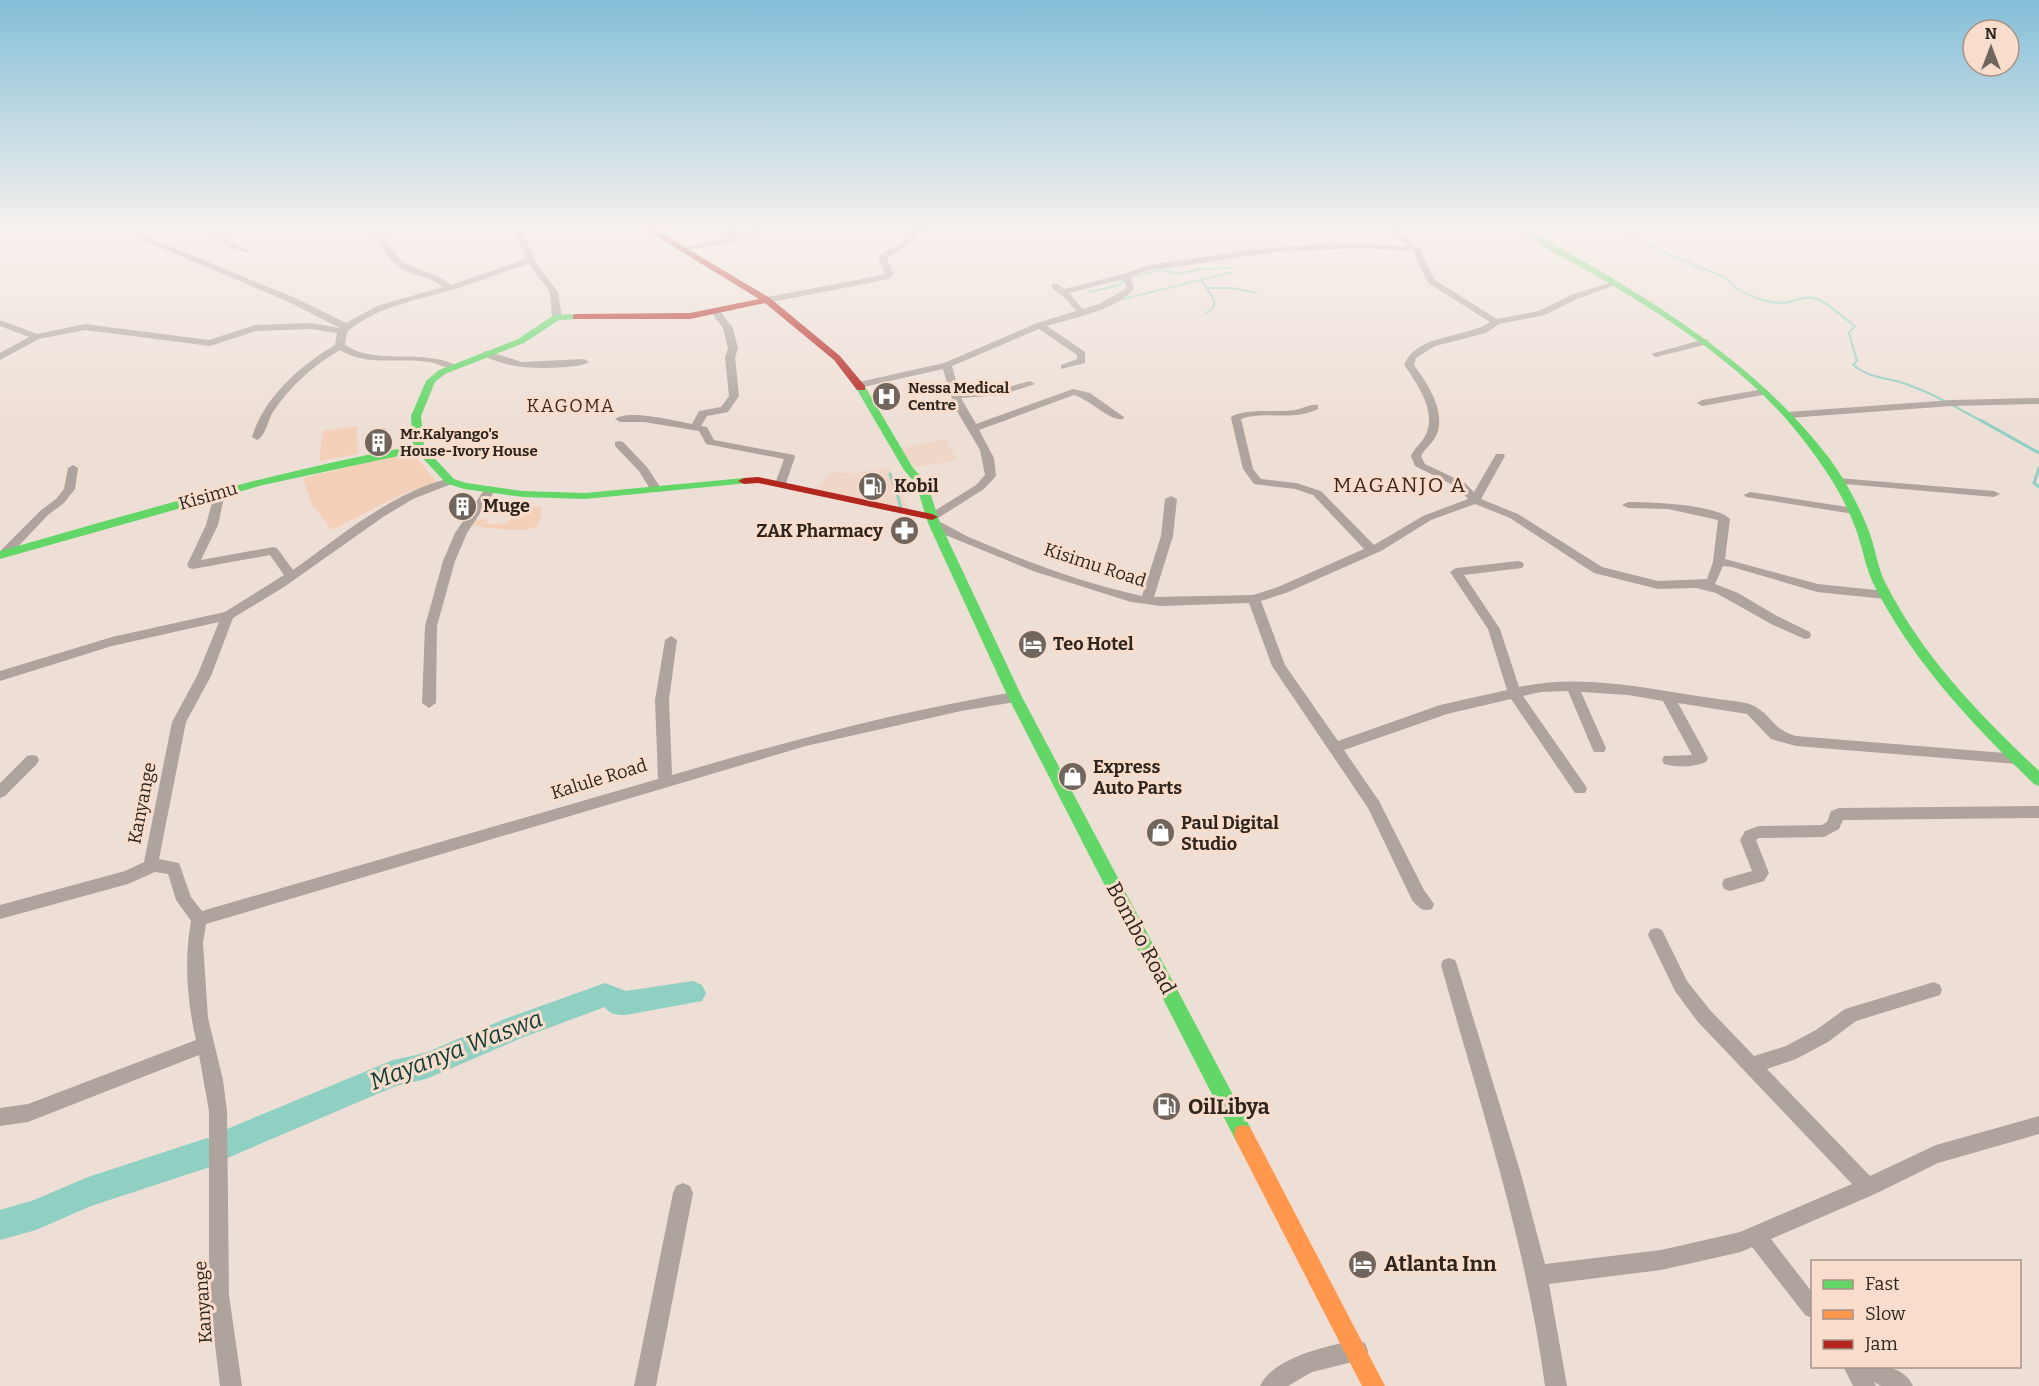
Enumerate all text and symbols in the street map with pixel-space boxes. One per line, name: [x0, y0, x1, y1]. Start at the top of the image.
north arrow: [1961, 18, 2021, 78]
text: N: [1985, 24, 1997, 43]
place label: Nessa Medical Centre: [908, 379, 1010, 414]
hospital icon: Nessa Medical Centre: [871, 381, 903, 413]
district label: KAGOMA: [527, 395, 615, 417]
place label: Mr.Kalyango's House-Ivory House: [400, 425, 538, 460]
building icon: Mr.Kalyango's House-Ivory House: [363, 427, 395, 459]
fuel station icon: Kobil: [857, 470, 889, 502]
district label: MAGANJO A: [1333, 472, 1467, 498]
place label: Kobil: [894, 475, 939, 497]
street label: Kisimu: [176, 477, 240, 515]
building icon: Muge: [446, 490, 478, 522]
place label: Muge: [483, 495, 530, 517]
pharmacy icon: ZAK Pharmacy: [888, 515, 920, 547]
place label: ZAK Pharmacy: [756, 520, 884, 542]
street label: Kisimu Road: [1041, 538, 1149, 592]
hotel icon: Teo Hotel: [1016, 628, 1048, 660]
place label: Teo Hotel: [1053, 633, 1134, 655]
street label: Kalule Road: [548, 754, 650, 804]
place label: Express Auto Parts: [1093, 756, 1182, 799]
street label: Kanyange: [123, 760, 161, 846]
shop icon: Express Auto Parts: [1056, 761, 1088, 793]
place label: Paul Digital Studio: [1181, 812, 1279, 855]
shop icon: Paul Digital Studio: [1144, 817, 1176, 849]
street label: Bombo Road: [1101, 877, 1181, 999]
water label: Mayanya Waswa: [366, 1004, 546, 1096]
fuel station icon: OilLibya: [1151, 1091, 1183, 1123]
place label: OilLibya: [1188, 1094, 1270, 1120]
hotel icon: Atlanta Inn: [1347, 1248, 1379, 1280]
place label: Atlanta Inn: [1384, 1251, 1497, 1277]
street label: Kanyange: [189, 1260, 217, 1344]
legend: [1811, 1260, 2021, 1368]
text: Fast: [1865, 1273, 1900, 1295]
text: Slow: [1865, 1303, 1906, 1325]
text: Jam: [1864, 1333, 1898, 1355]

